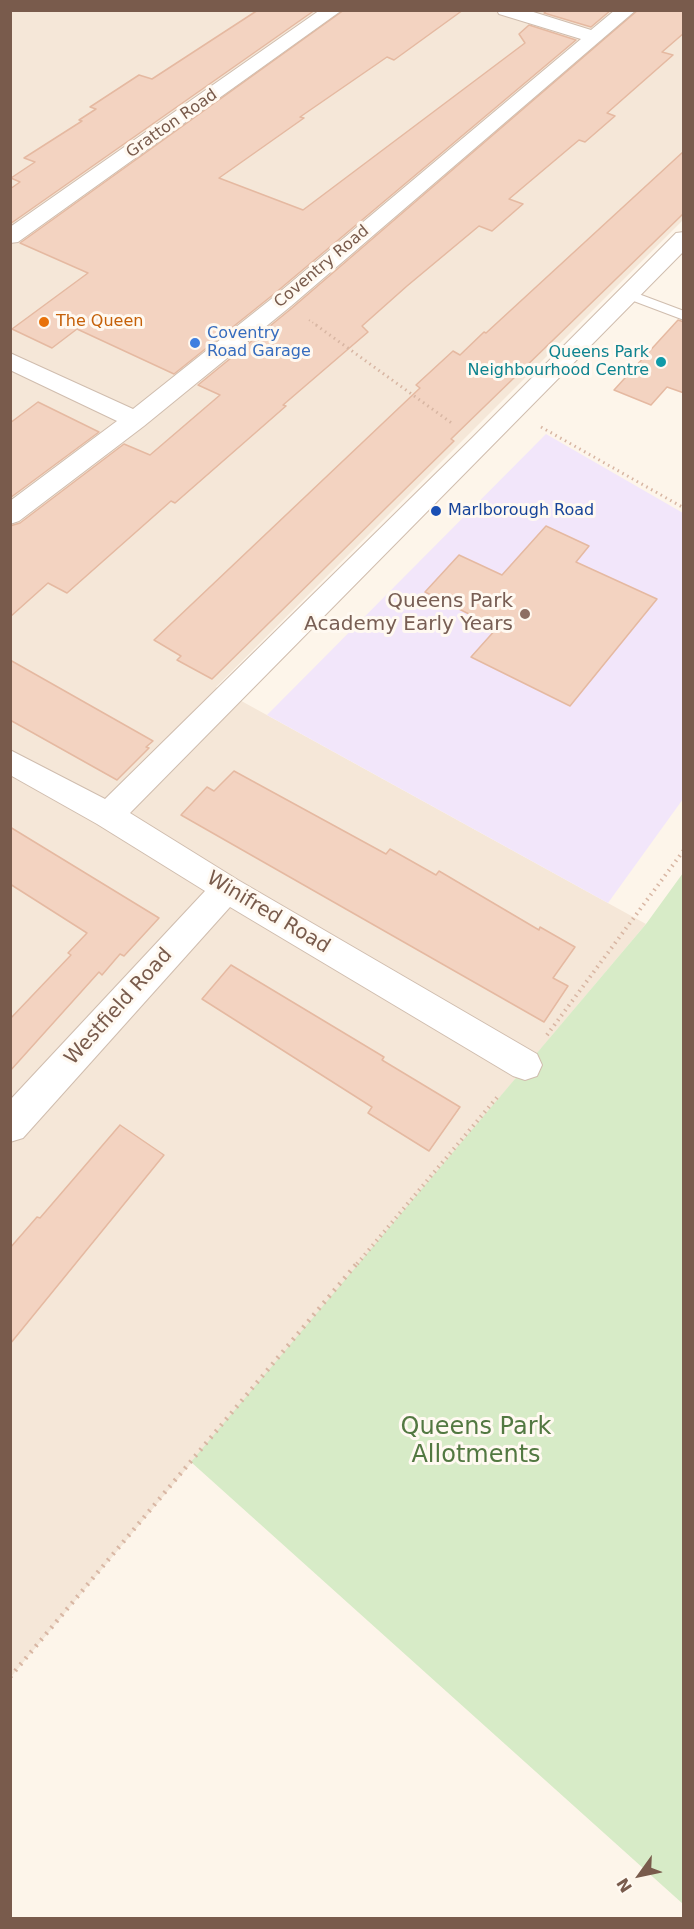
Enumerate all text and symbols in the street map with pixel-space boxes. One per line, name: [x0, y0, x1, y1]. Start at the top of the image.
street label: Gratton Road: [123, 86, 221, 162]
street label: Coventry Road: [271, 222, 373, 312]
place label: The Queen: [56, 312, 143, 332]
marker: The Queen: [37, 315, 51, 329]
place label: Coventry Road Garage: [207, 324, 311, 362]
marker: Coventry Road Garage: [188, 336, 202, 350]
place label: Queens Park Neighbourhood Centre: [468, 343, 649, 381]
marker: Queens Park Neighbourhood Centre: [654, 355, 668, 369]
place label: Marlborough Road: [448, 501, 594, 521]
marker: Marlborough Road: [429, 504, 443, 518]
place label: Queens Park Academy Early Years: [304, 590, 513, 637]
marker: Queens Park Academy Early Years: [518, 607, 532, 621]
street label: Winifred Road: [202, 867, 334, 959]
street label: Westfield Road: [60, 944, 178, 1070]
park label: Queens Park Allotments: [401, 1414, 551, 1470]
north arrow: [610, 1845, 670, 1905]
text: N: [613, 1874, 636, 1896]

